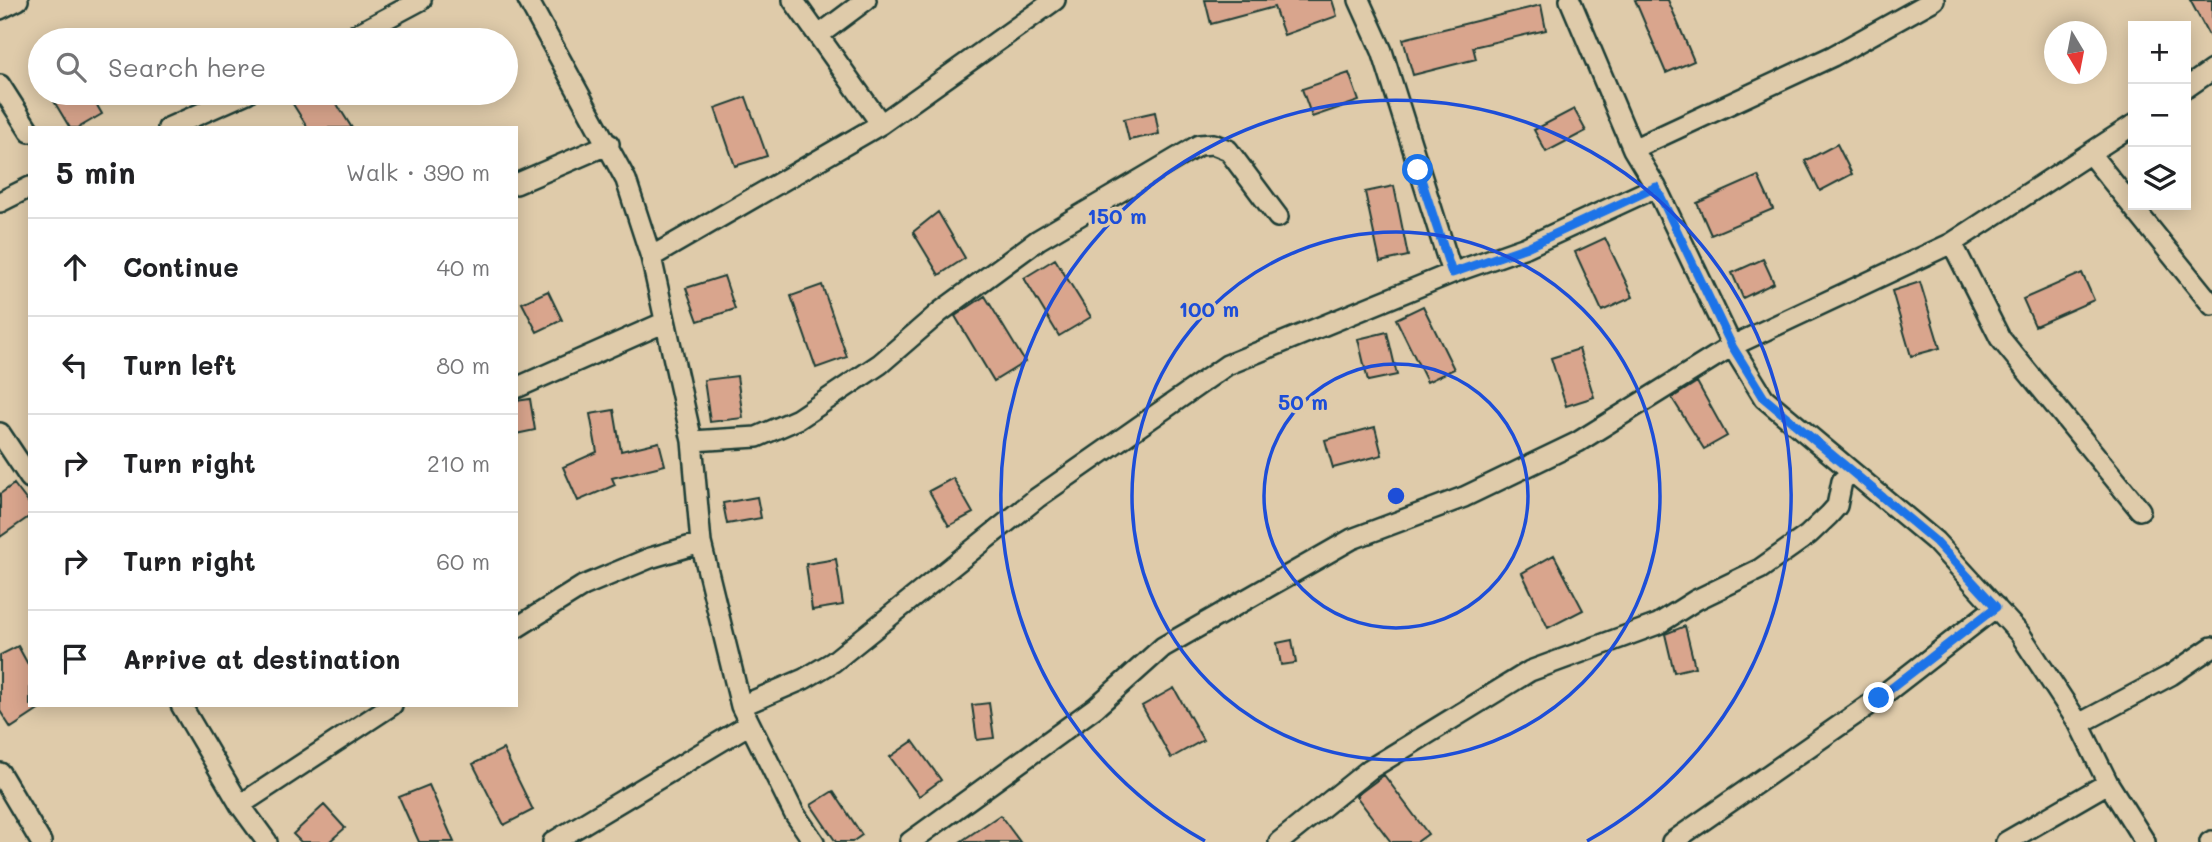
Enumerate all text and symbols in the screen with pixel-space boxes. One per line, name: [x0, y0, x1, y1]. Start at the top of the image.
north arrow: [2044, 21, 2107, 84]
map controls: [2128, 21, 2191, 210]
button: +: [2128, 21, 2191, 84]
search box: [28, 28, 518, 105]
icon: search: [52, 48, 90, 86]
text: Search here: [108, 50, 266, 84]
button: −: [2128, 84, 2191, 147]
button: layers: [2128, 147, 2191, 210]
text: 5 min: [56, 152, 136, 192]
route start: [1402, 154, 1433, 185]
text: Walk · 390 m: [346, 157, 490, 187]
text: 150 m: [1087, 202, 1147, 229]
icon: ahead: [56, 248, 94, 286]
text: Continue: [123, 250, 239, 284]
text: 40 m: [437, 252, 490, 282]
text: 100 m: [1179, 295, 1239, 322]
icon: left: [56, 346, 94, 384]
text: Turn left: [123, 348, 236, 382]
text: 80 m: [436, 350, 490, 380]
text: 50 m: [1278, 388, 1328, 415]
icon: right: [56, 444, 94, 482]
text: Turn right: [123, 446, 256, 480]
text: 210 m: [427, 448, 490, 478]
centre of rings: [1384, 484, 1408, 508]
icon: right: [56, 542, 94, 580]
text: Turn right: [123, 544, 256, 578]
text: 60 m: [436, 546, 490, 576]
icon: arrive: [56, 640, 94, 678]
text: Arrive at destination: [123, 642, 400, 676]
route end: [1863, 682, 1894, 713]

